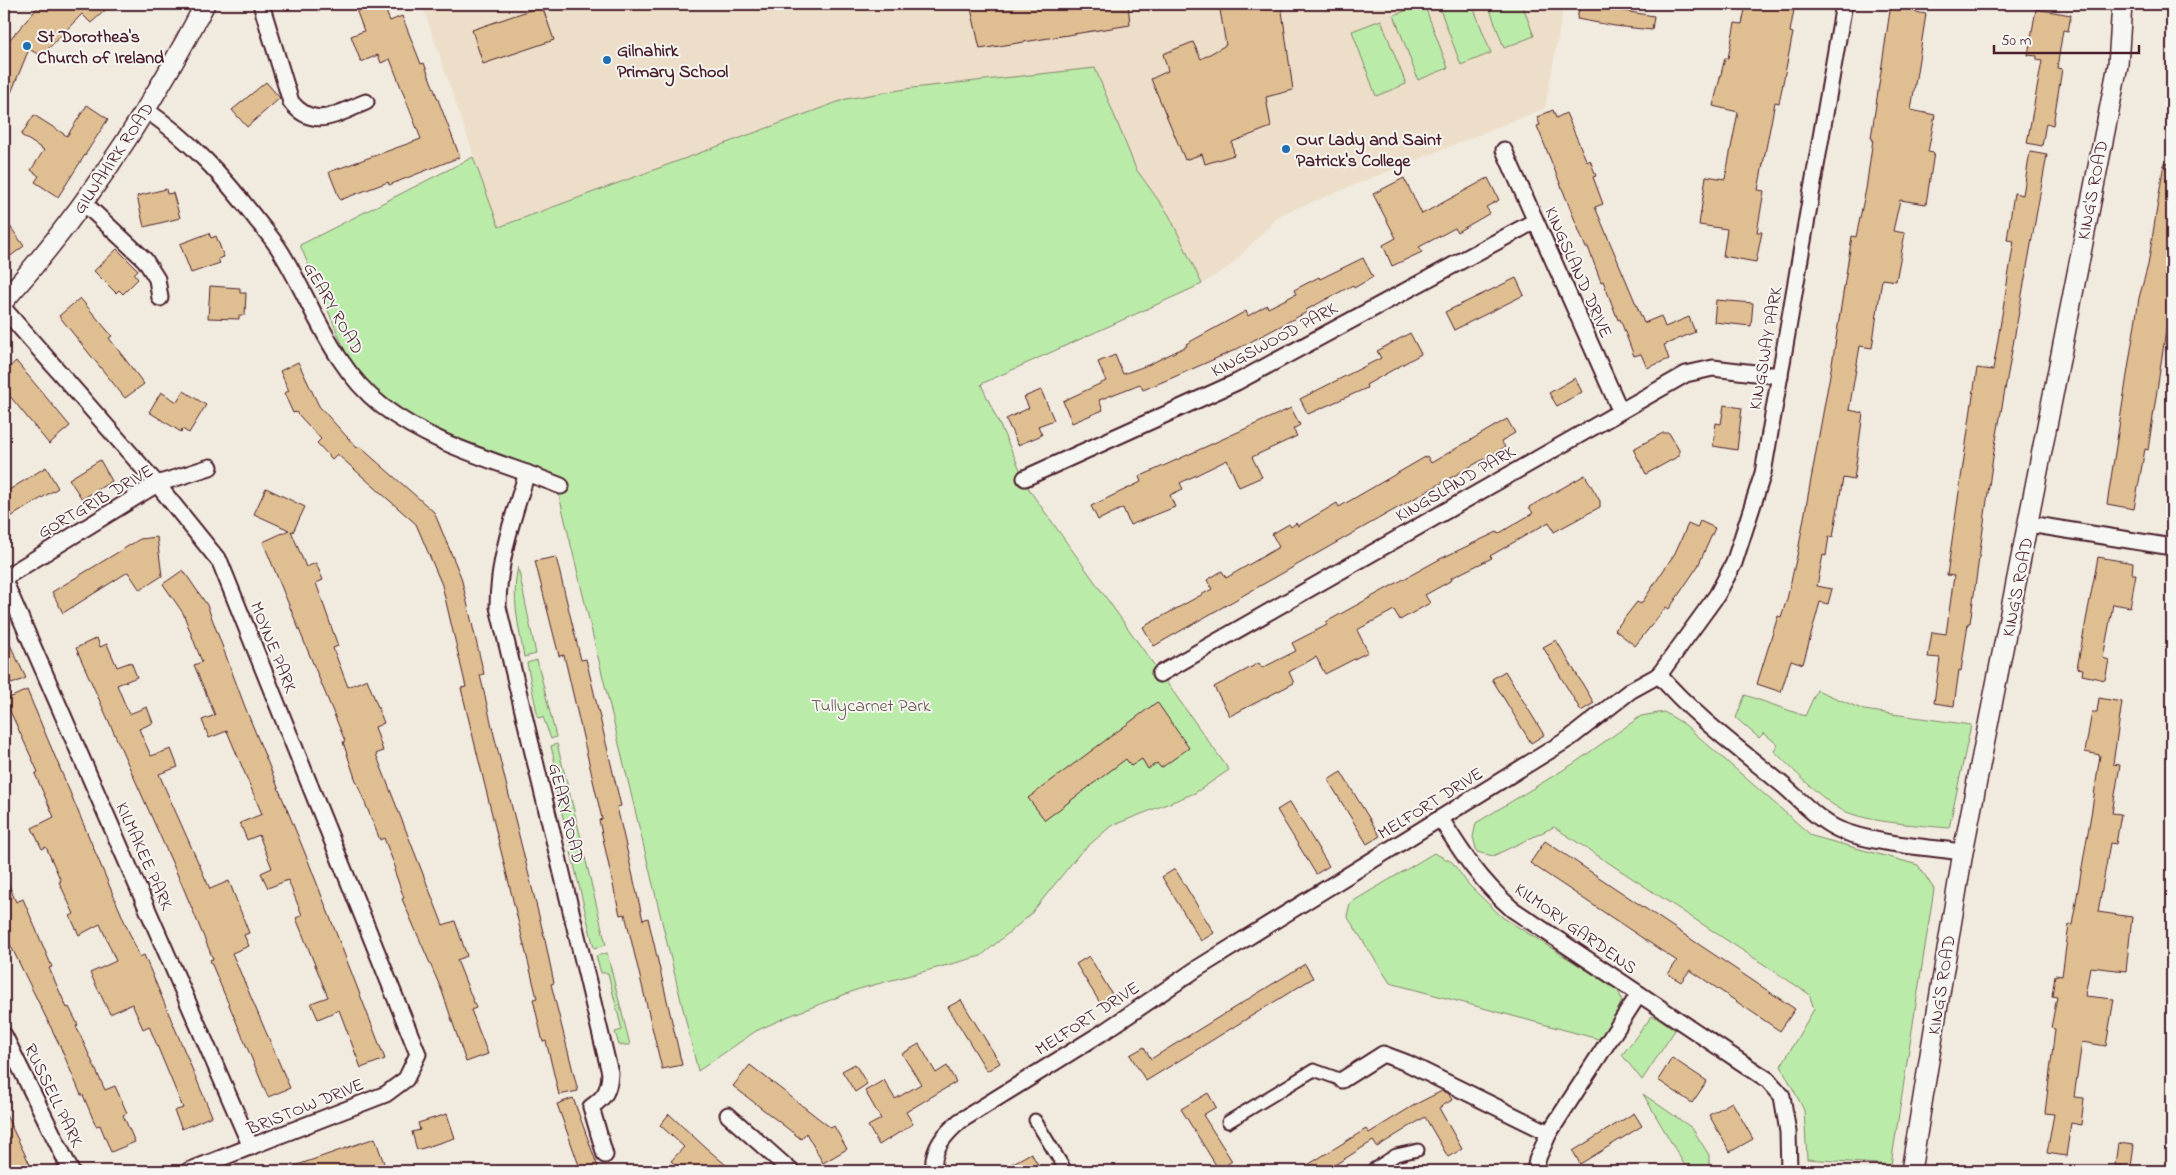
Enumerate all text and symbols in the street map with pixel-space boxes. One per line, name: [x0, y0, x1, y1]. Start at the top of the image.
scale bar: [1994, 22, 2138, 54]
place label: St Dorothea's Church of Ireland: [37, 25, 165, 72]
text: 50 m: [2001, 30, 2032, 52]
place label: Gilnahirk Primary School: [617, 39, 728, 87]
marker: St Dorothea's Church of Ireland: [21, 40, 33, 52]
marker: Gilnahirk Primary School: [601, 54, 613, 66]
street label: GILNAHIRK ROAD: [68, 98, 162, 220]
place label: Our Lady and Saint Patrick's College: [1296, 128, 1443, 176]
street label: KING'S ROAD: [2072, 139, 2116, 242]
marker: Our Lady and Saint Patrick's College: [1280, 143, 1292, 155]
street label: KINGSLAND DRIVE: [1537, 203, 1618, 343]
street label: GEARY ROAD: [295, 258, 369, 360]
street label: KINGSWAY PARK: [1743, 284, 1791, 412]
street label: KINGSWOOD PARK: [1207, 296, 1343, 385]
street label: KINGSLAND PARK: [1391, 440, 1521, 530]
street label: GORTGRIB DRIVE: [33, 459, 159, 546]
street label: KING'S ROAD: [1997, 536, 2041, 639]
street label: MOYNE PARK: [242, 598, 302, 698]
park label: Tullycarnet Park: [811, 694, 931, 720]
street label: GEARY ROAD: [540, 761, 590, 866]
street label: MELFORT DRIVE: [1373, 762, 1489, 847]
street label: KILMAKEE PARK: [108, 799, 179, 915]
street label: KILMORY GARDENS: [1508, 878, 1641, 982]
street label: KING'S ROAD: [1922, 934, 1964, 1037]
street label: MELFORT DRIVE: [1031, 976, 1146, 1063]
street label: RUSSELL PARK: [16, 1040, 89, 1152]
street label: BRISTOW DRIVE: [242, 1073, 368, 1144]

